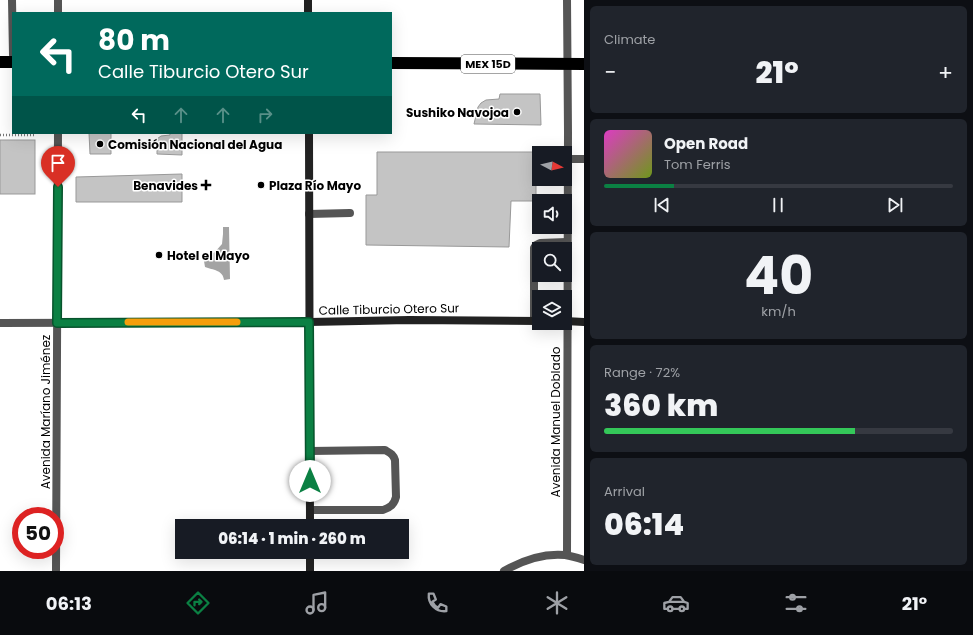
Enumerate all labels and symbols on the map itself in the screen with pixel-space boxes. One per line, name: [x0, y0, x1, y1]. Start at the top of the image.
road number: MEX 15D: [461, 55, 515, 73]
place label: Sushiko Navojoa: [406, 104, 509, 121]
marker: Sushiko Navojoa: [512, 107, 522, 117]
place label: Comisión Nacional del Agua: [108, 136, 282, 153]
marker: Comisión Nacional del Agua: [95, 139, 105, 149]
pin: [41, 146, 75, 187]
north arrow: [532, 146, 572, 186]
place label: Benavides: [133, 177, 198, 194]
place label: Plaza Río Mayo: [269, 177, 361, 194]
marker: Benavides: [201, 180, 211, 190]
marker: Plaza Río Mayo: [256, 180, 266, 190]
place label: Hotel el Mayo: [167, 247, 250, 264]
marker: Hotel el Mayo: [154, 250, 164, 260]
street label: Calle Tiburcio Otero Sur: [319, 299, 460, 319]
street label: Avenida Maríano Jiménez: [37, 335, 54, 489]
street label: Avenida Manuel Doblado: [547, 346, 564, 497]
position arrow: [289, 460, 331, 502]
speed limit sign: 50: [12, 507, 64, 559]

